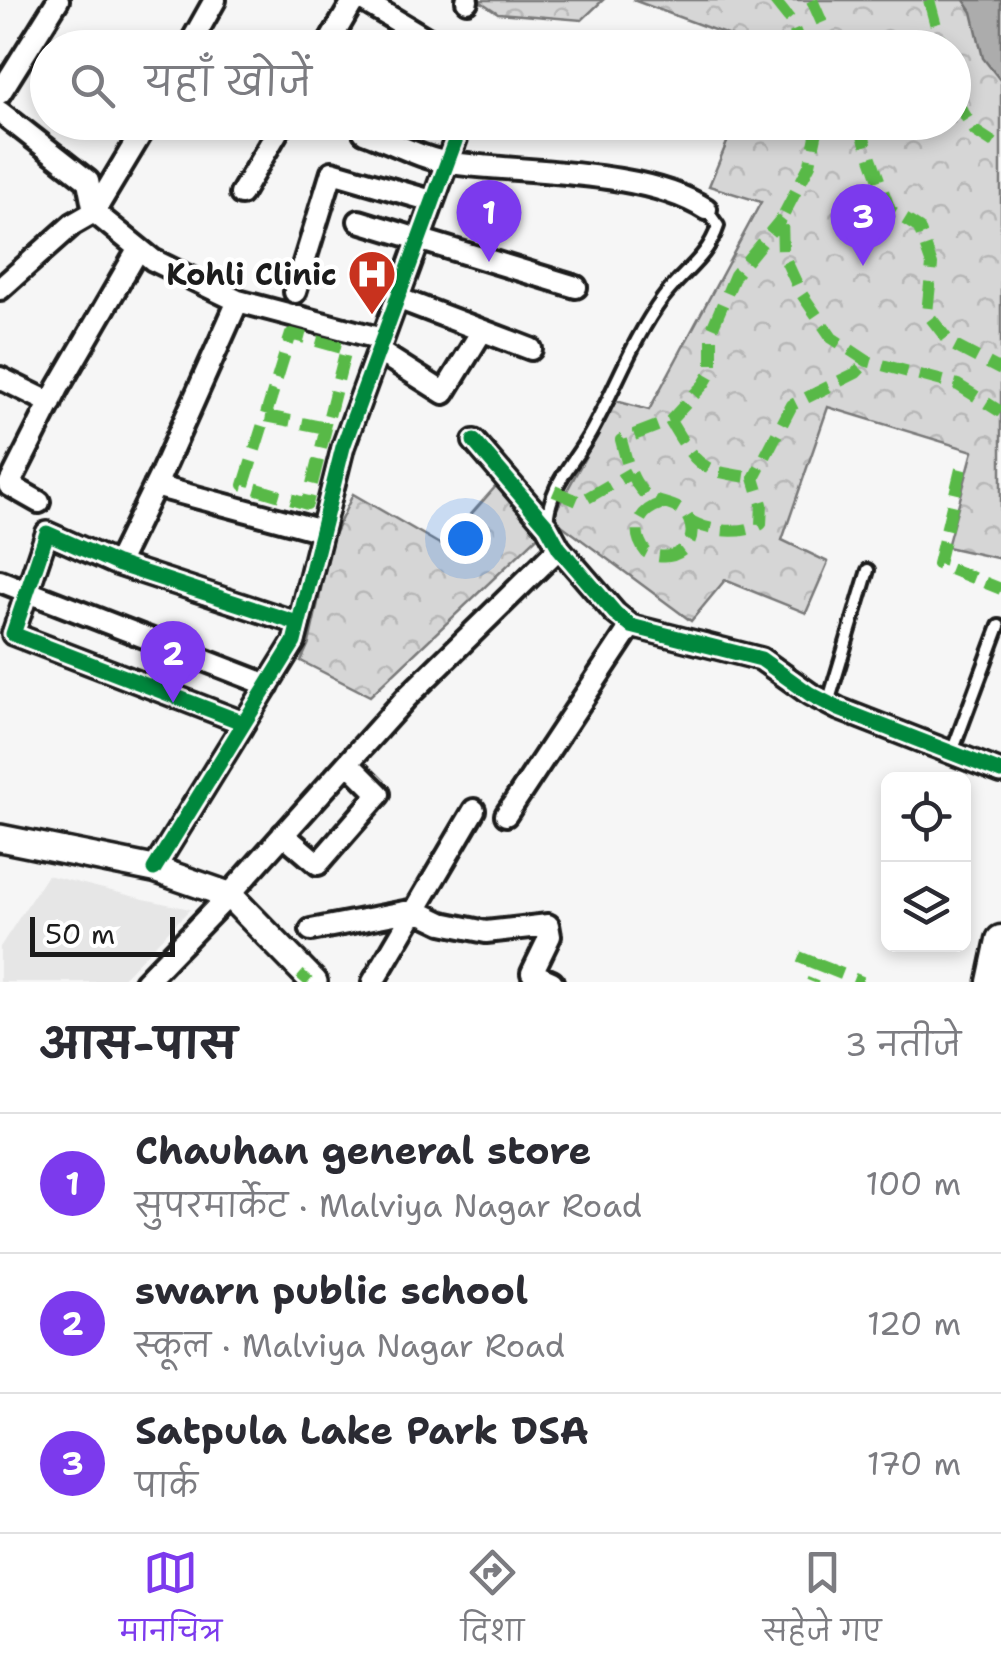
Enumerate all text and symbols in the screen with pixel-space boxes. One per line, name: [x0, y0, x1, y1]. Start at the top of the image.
search box: [30, 30, 971, 140]
text: यहाँ खोजें: [145, 56, 312, 107]
icon: search: [65, 58, 120, 113]
pin: 1: [456, 180, 522, 262]
pin: 3: [830, 184, 896, 266]
hospital icon: Kohli Clinic: [346, 248, 398, 316]
place label: Kohli Clinic: [166, 254, 337, 295]
your location: [440, 513, 491, 564]
pin: 2: [140, 620, 206, 703]
map controls: [881, 772, 971, 952]
button: locate: [881, 772, 971, 862]
button: layers: [881, 862, 971, 952]
scale bar: [30, 912, 175, 956]
text: 50 m: [45, 915, 115, 953]
text: आस-पास: [40, 1015, 237, 1071]
text: 3 नतीजे: [845, 1023, 961, 1066]
text: Chauhan general store: [135, 1125, 591, 1176]
text: 1: [65, 1162, 80, 1205]
text: 100 m: [865, 1162, 961, 1205]
text: सुपरमार्केट · Malviya Nagar Road: [135, 1184, 642, 1227]
text: swarn public school: [135, 1265, 528, 1316]
text: 2: [61, 1302, 84, 1345]
text: 120 m: [867, 1302, 961, 1345]
text: स्कूल · Malviya Nagar Road: [135, 1324, 565, 1367]
text: Satpula Lake Park DSA: [135, 1405, 589, 1456]
text: 3: [61, 1442, 84, 1485]
text: 170 m: [867, 1442, 961, 1485]
text: पार्क: [135, 1464, 198, 1507]
tab: मानचित्र: [119, 1545, 222, 1662]
tab: दिशा: [461, 1545, 524, 1662]
tab: सहेजे गए: [763, 1545, 882, 1662]

